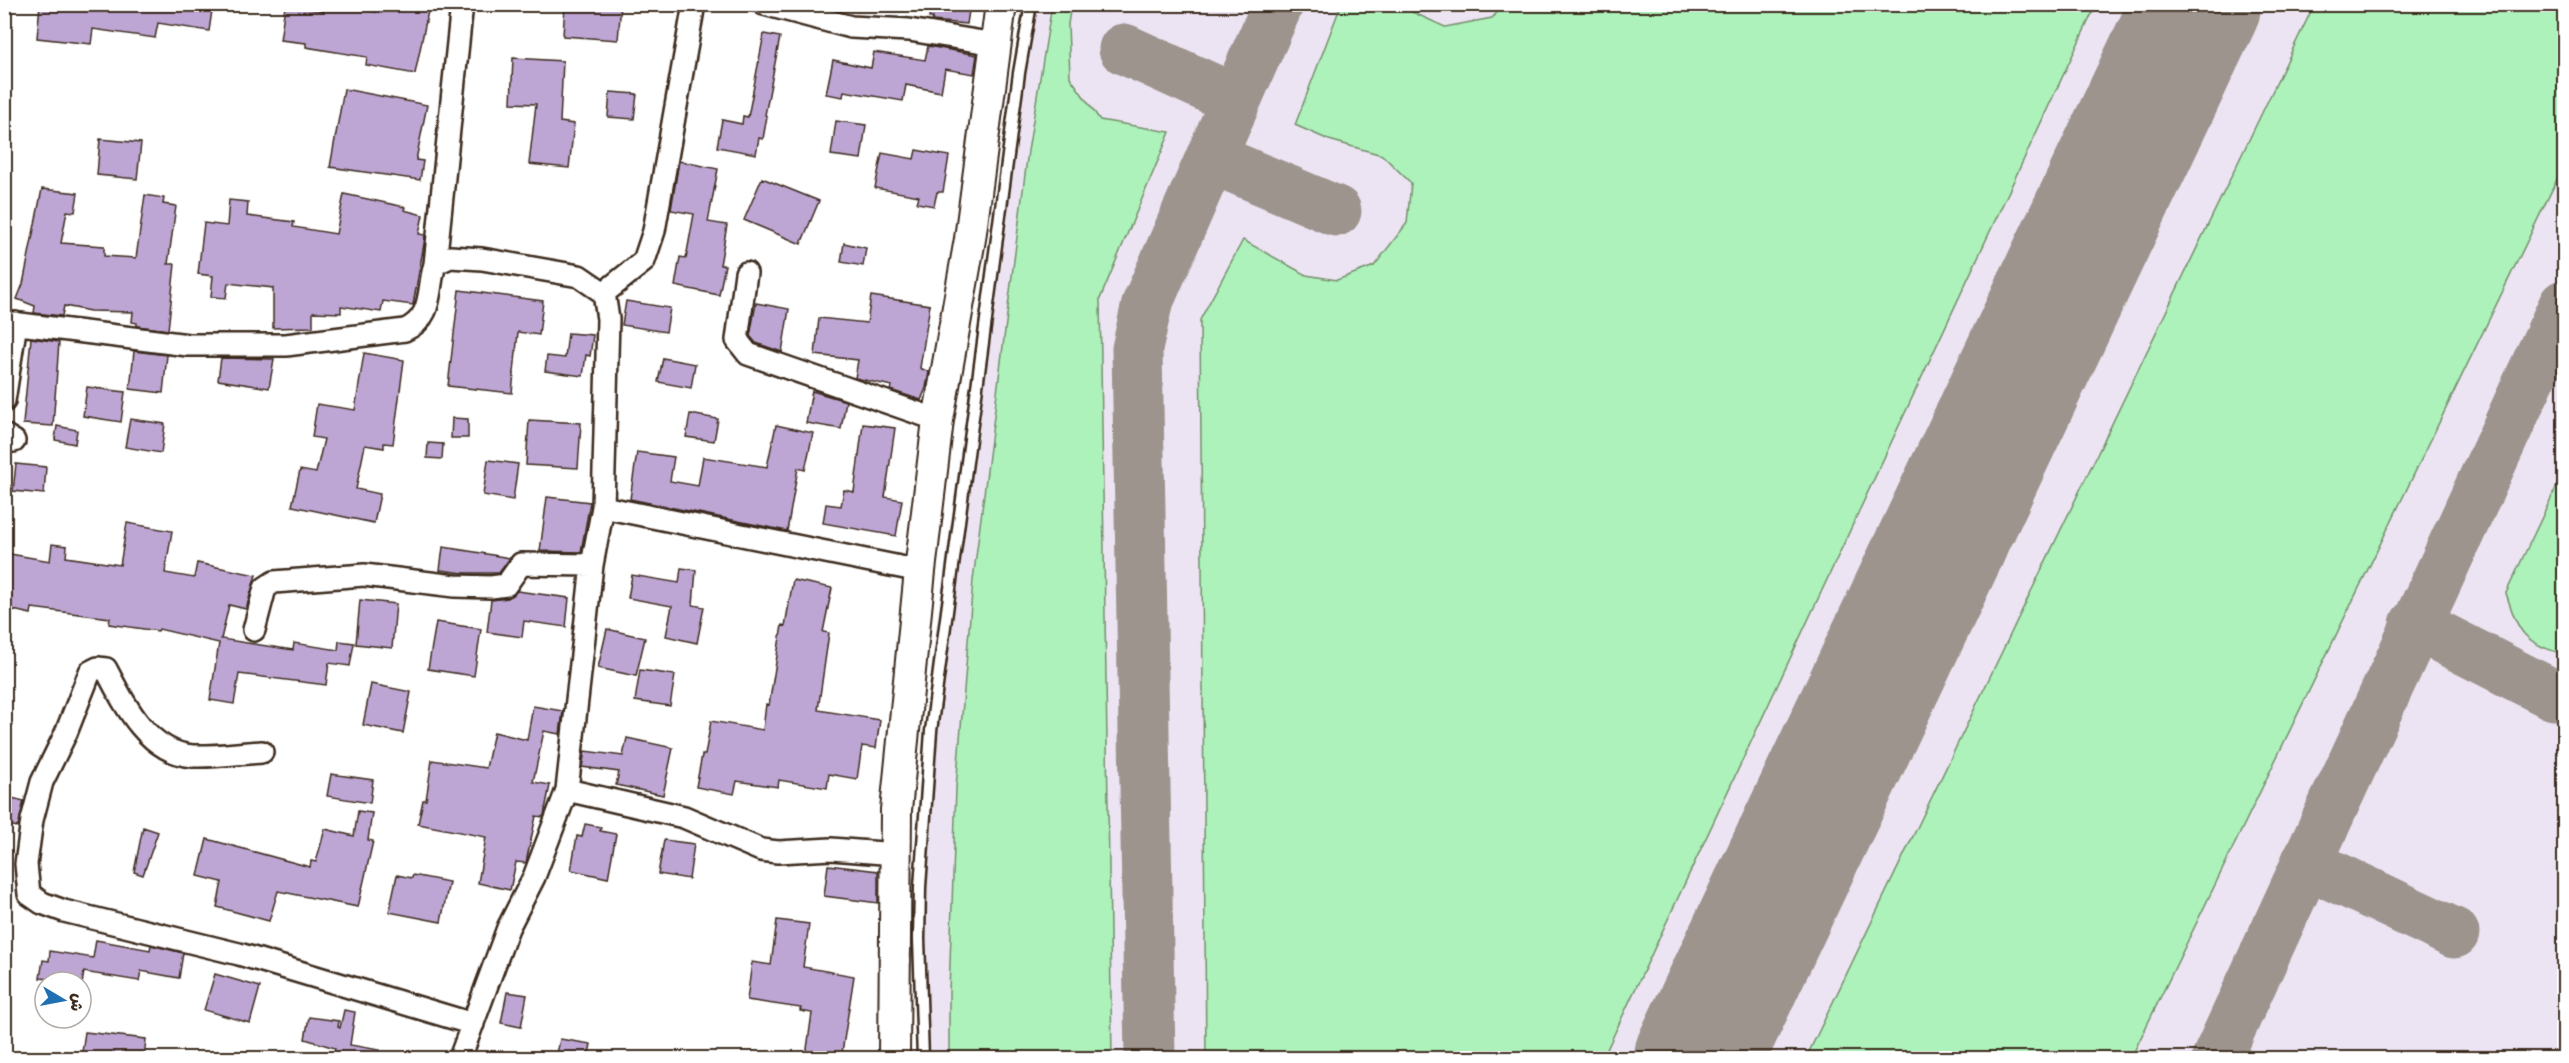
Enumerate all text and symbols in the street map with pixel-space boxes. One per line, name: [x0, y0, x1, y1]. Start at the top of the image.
north arrow: [33, 970, 93, 1030]
text: ش: [65, 992, 87, 1013]

